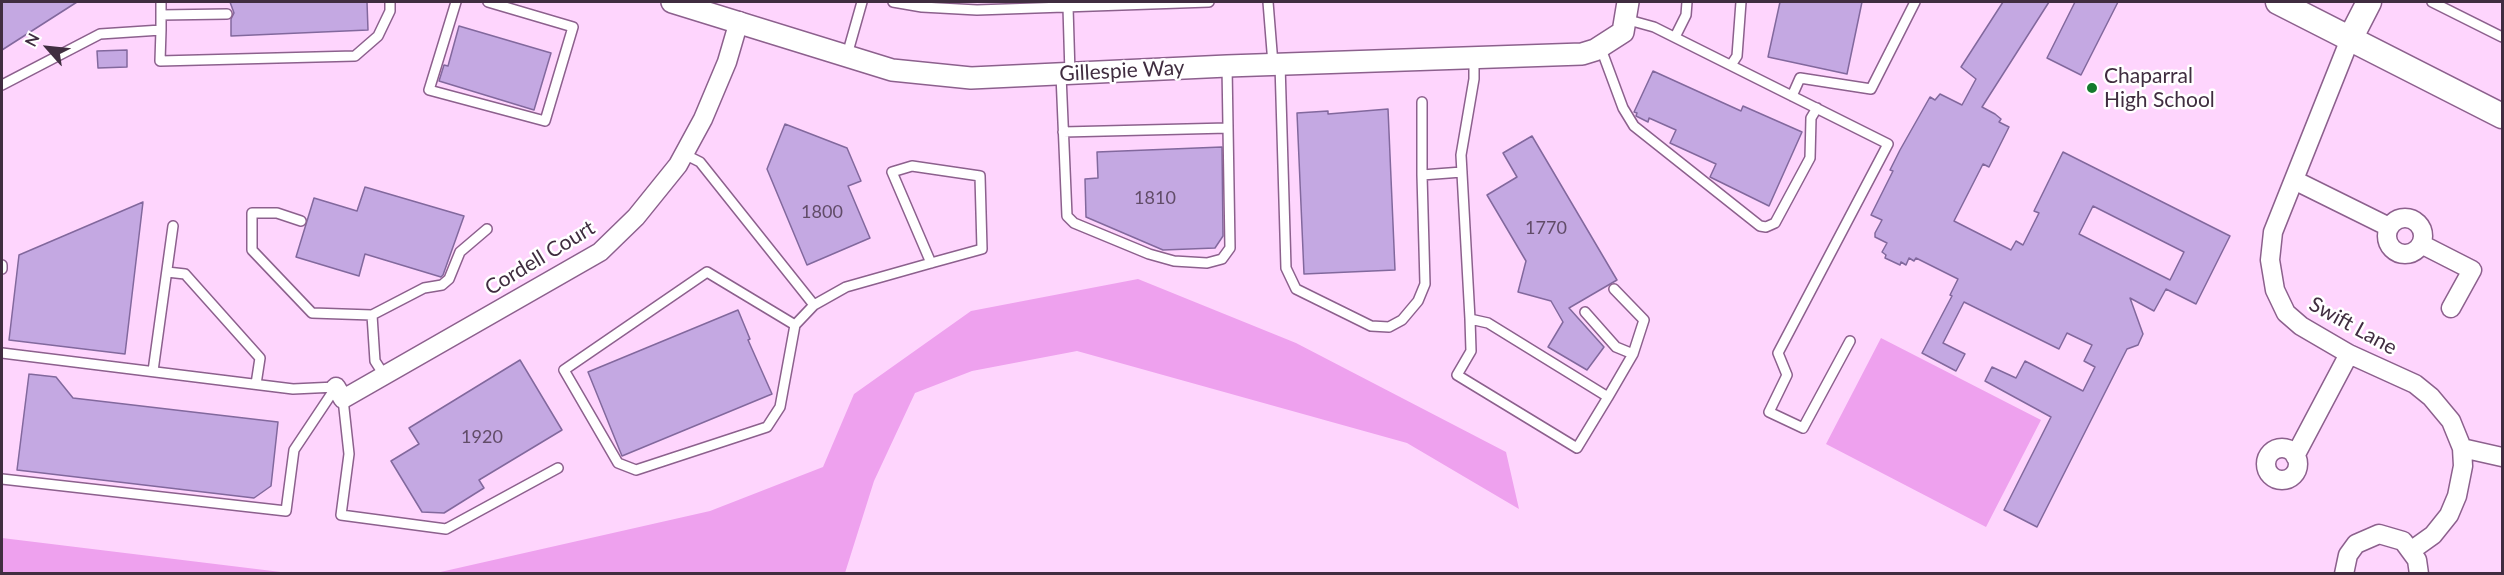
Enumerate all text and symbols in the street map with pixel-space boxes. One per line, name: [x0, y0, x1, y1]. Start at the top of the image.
north arrow: [18, 18, 78, 78]
text: N: [20, 30, 43, 49]
street label: Gillespie Way: [1059, 55, 1185, 87]
place label: Chaparral High School: [2104, 63, 2215, 113]
marker: Chaparral High School: [2085, 81, 2099, 95]
house number: 1810: [1134, 187, 1176, 209]
house number: 1800: [801, 201, 843, 223]
street label: Cordell Court: [480, 215, 600, 301]
house number: 1770: [1525, 217, 1567, 239]
street label: Swift Lane: [2305, 292, 2401, 360]
house number: 1920: [461, 426, 503, 448]

